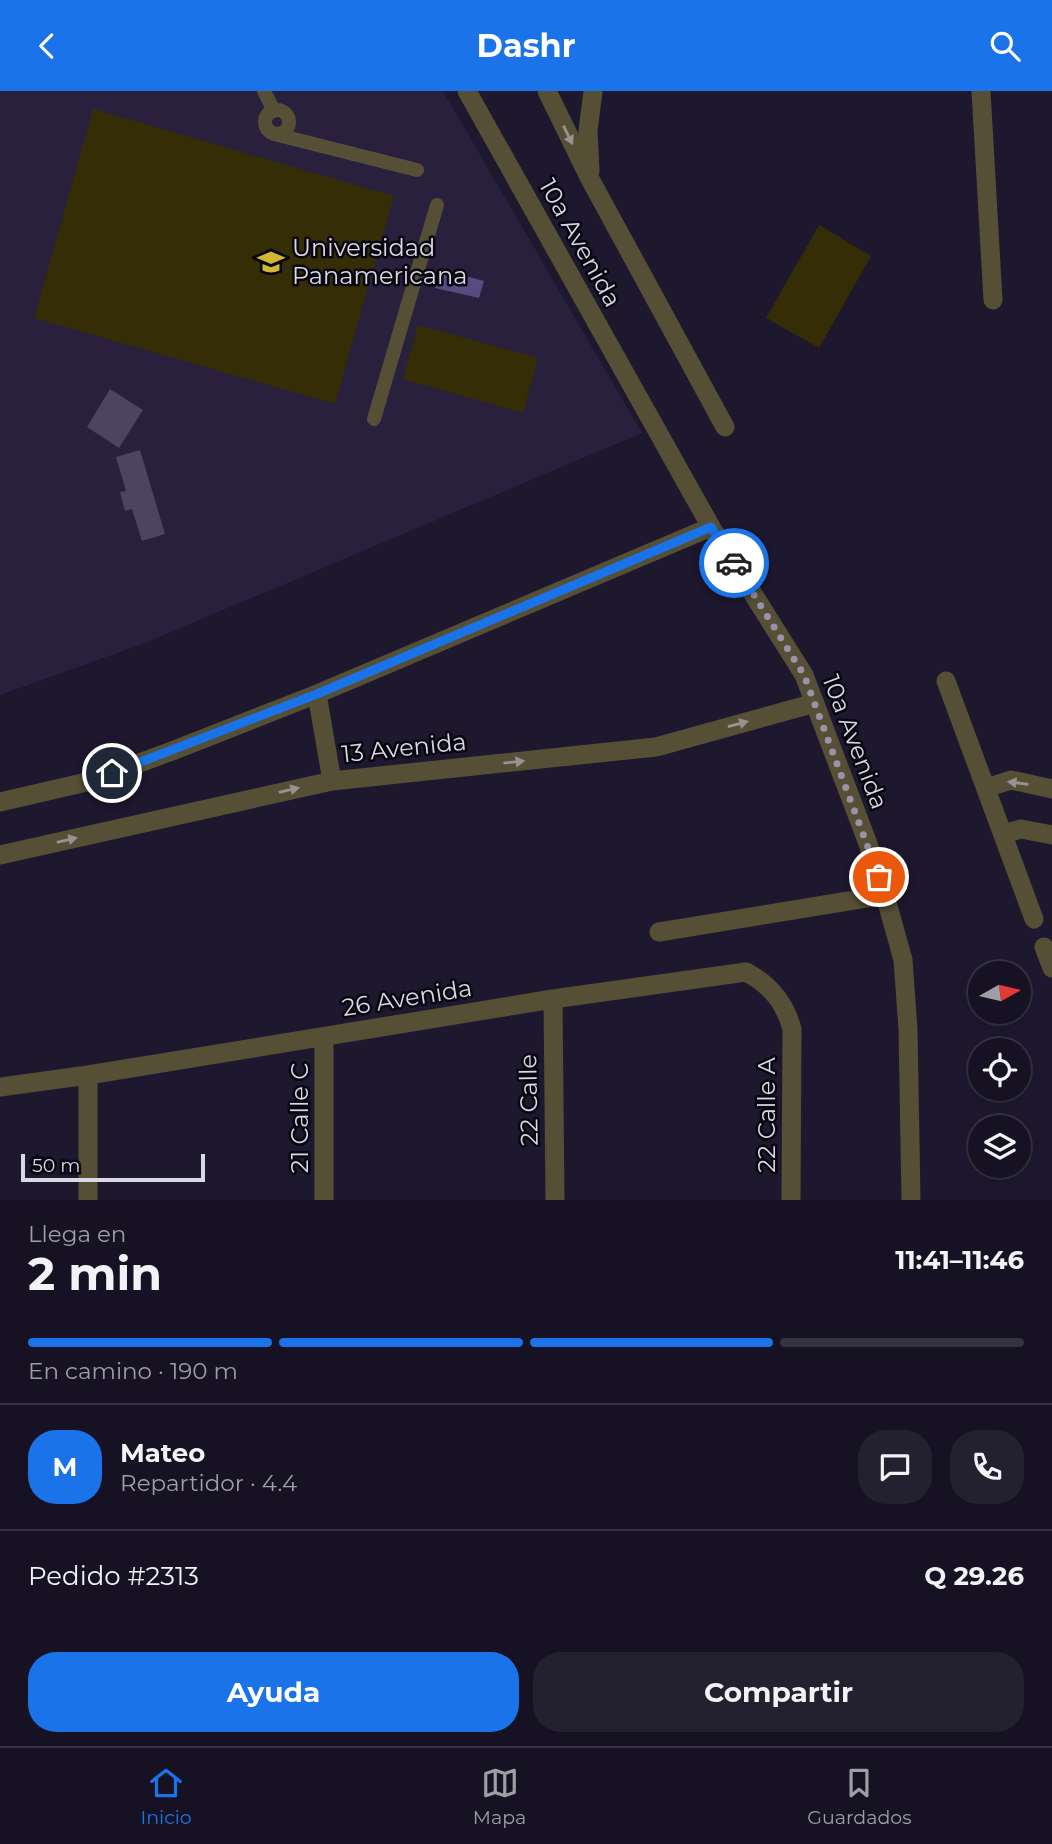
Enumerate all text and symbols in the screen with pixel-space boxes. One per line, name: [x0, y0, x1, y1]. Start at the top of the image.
text: Dashr: [476, 26, 576, 65]
icon: back: [28, 27, 66, 65]
icon: search: [986, 27, 1024, 65]
one-way arrow: [563, 125, 574, 145]
street label: 10a Avenida: [533, 174, 628, 312]
place label: Universidad Panamericana: [292, 233, 467, 290]
school or university icon: Universidad Panamericana: [256, 247, 286, 277]
courier: [699, 528, 769, 598]
icon: car: [715, 544, 753, 582]
street label: 10a Avenida: [817, 670, 894, 813]
one-way arrow: [727, 718, 749, 729]
street label: 13 Avenida: [340, 727, 468, 768]
pin: [82, 743, 142, 803]
icon: home: [93, 754, 131, 792]
one-way arrow: [503, 756, 525, 767]
one-way arrow: [1007, 777, 1029, 788]
one-way arrow: [278, 785, 300, 796]
one-way arrow: [56, 834, 78, 845]
pin: [849, 847, 909, 907]
icon: bag: [860, 858, 898, 896]
north arrow: [968, 961, 1031, 1024]
map controls: [968, 961, 1031, 1178]
street label: 26 Avenida: [340, 973, 474, 1022]
button: locate: [968, 1038, 1031, 1101]
street label: 22 Calle: [513, 1054, 544, 1146]
street label: 22 Calle A: [752, 1056, 781, 1173]
street label: 21 Calle C: [285, 1063, 314, 1173]
button: layers: [968, 1115, 1031, 1178]
scale bar: [21, 1151, 205, 1183]
text: 50 m: [32, 1154, 80, 1177]
text: Llega en: [28, 1220, 126, 1248]
text: 11:41–11:46: [895, 1244, 1024, 1276]
text: 2 min: [28, 1245, 162, 1302]
text: En camino · 190 m: [28, 1357, 238, 1385]
button: chat: [858, 1430, 932, 1504]
button: phone: [950, 1430, 1024, 1504]
text: Mateo: [120, 1437, 205, 1469]
text: M: [53, 1451, 77, 1483]
text: Repartidor · 4.4: [120, 1469, 297, 1497]
text: Pedido #2313: [28, 1560, 199, 1592]
text: Q 29.26: [924, 1560, 1024, 1592]
button: Ayuda: [28, 1652, 519, 1732]
button: Compartir: [533, 1652, 1024, 1732]
tab: Inicio: [141, 1764, 192, 1829]
tab: Mapa: [473, 1764, 526, 1829]
tab: Guardados: [807, 1764, 911, 1829]

